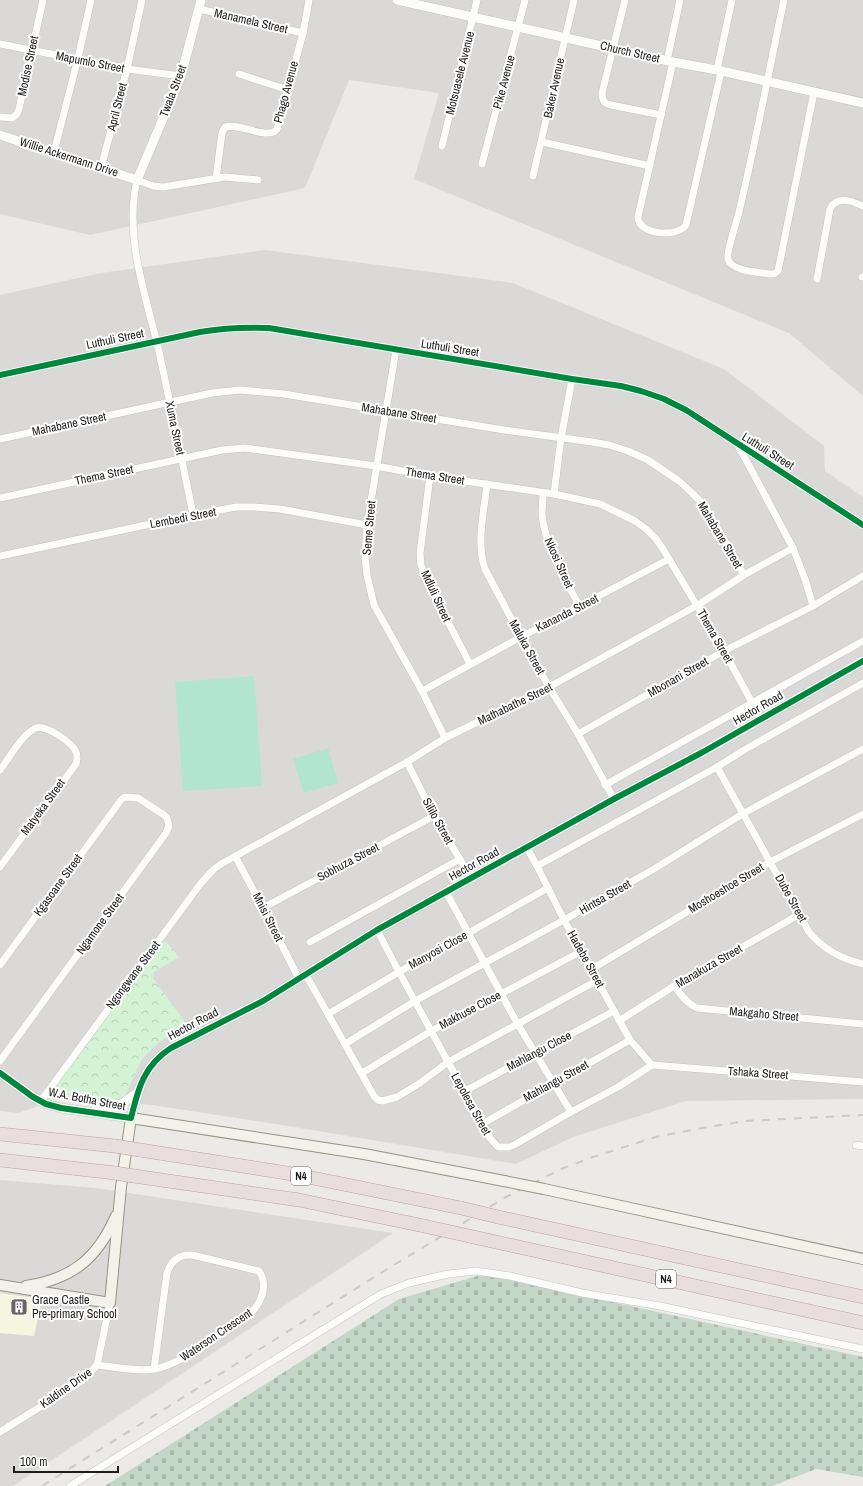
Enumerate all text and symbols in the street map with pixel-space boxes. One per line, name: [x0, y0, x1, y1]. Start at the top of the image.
street label: Manamela Street: [213, 5, 290, 37]
street label: Motsuasele Avenue: [442, 29, 478, 117]
street label: Modise Street: [14, 34, 42, 98]
street label: Church Street: [599, 37, 662, 67]
street label: Mapumlo Street: [54, 48, 126, 77]
street label: Pike Avenue: [489, 53, 519, 111]
street label: Baker Avenue: [540, 56, 568, 120]
street label: Phago Avenue: [270, 59, 302, 125]
street label: Twala Street: [156, 62, 190, 119]
street label: April Street: [103, 81, 131, 134]
street label: Willie Ackermann Drive: [18, 134, 120, 180]
street label: Luthuli Street: [85, 325, 146, 353]
street label: Luthuli Street: [420, 336, 480, 361]
street label: Mahabane Street: [360, 399, 438, 427]
street label: Xuma Street: [161, 400, 189, 457]
street label: Mahabane Street: [30, 408, 108, 440]
street label: Luthuli Street: [739, 429, 797, 473]
street label: Thema Street: [73, 461, 135, 489]
street label: Thema Street: [404, 463, 466, 489]
street label: Mahabane Street: [694, 499, 746, 572]
street label: Seme Street: [359, 500, 379, 556]
street label: Lembedi Street: [148, 504, 218, 532]
street label: Nkosi Street: [541, 535, 577, 591]
street label: Mdluli Street: [417, 568, 455, 625]
street label: Kananda Street: [533, 590, 601, 636]
street label: Thema Street: [693, 606, 737, 666]
street label: Maluka Street: [505, 617, 549, 678]
street label: Mbonani Street: [645, 653, 711, 701]
street label: Mathabathe Street: [475, 679, 555, 729]
street label: Hector Road: [730, 687, 786, 729]
street label: Matyeka Street: [17, 775, 69, 838]
street label: Sililo Street: [419, 795, 457, 847]
street label: Sobhuza Street: [314, 839, 382, 885]
street label: Hector Road: [446, 844, 502, 884]
street label: Kgasoane Street: [30, 851, 86, 919]
street label: Moshoeshoe Street: [685, 859, 767, 917]
street label: Dube Street: [771, 871, 811, 925]
street label: Hintsa Street: [576, 876, 634, 918]
street label: Ngamone Street: [72, 890, 128, 958]
street label: Mnisi Street: [249, 890, 287, 944]
street label: Manyosi Close: [406, 927, 470, 973]
street label: Hadebe Street: [564, 927, 609, 991]
street label: Ngongwane Street: [102, 937, 164, 1012]
street label: Manakuza Street: [673, 940, 745, 992]
street label: Makhuse Close: [436, 987, 504, 1033]
street label: Makgaho Street: [729, 1003, 800, 1025]
street label: Hector Road: [165, 1004, 221, 1044]
street label: Mahlangu Close: [504, 1027, 574, 1075]
street label: Mahlangu Street: [521, 1056, 592, 1106]
street label: Tshaka Street: [727, 1063, 789, 1083]
street label: Lepolesa Street: [447, 1070, 495, 1138]
street label: W.A. Botha Street: [47, 1084, 127, 1114]
road number: N4: [291, 1167, 311, 1185]
road number: N4: [656, 1270, 676, 1288]
place label: Grace Castle Pre-primary School: [32, 1292, 117, 1322]
building icon: Grace Castle Pre-primary School: [9, 1297, 29, 1317]
street label: Waterson Crescent: [177, 1305, 255, 1365]
street label: Kaldine Drive: [37, 1364, 95, 1412]
scale bar: [14, 1448, 118, 1474]
text: 100 m: [20, 1454, 47, 1470]

